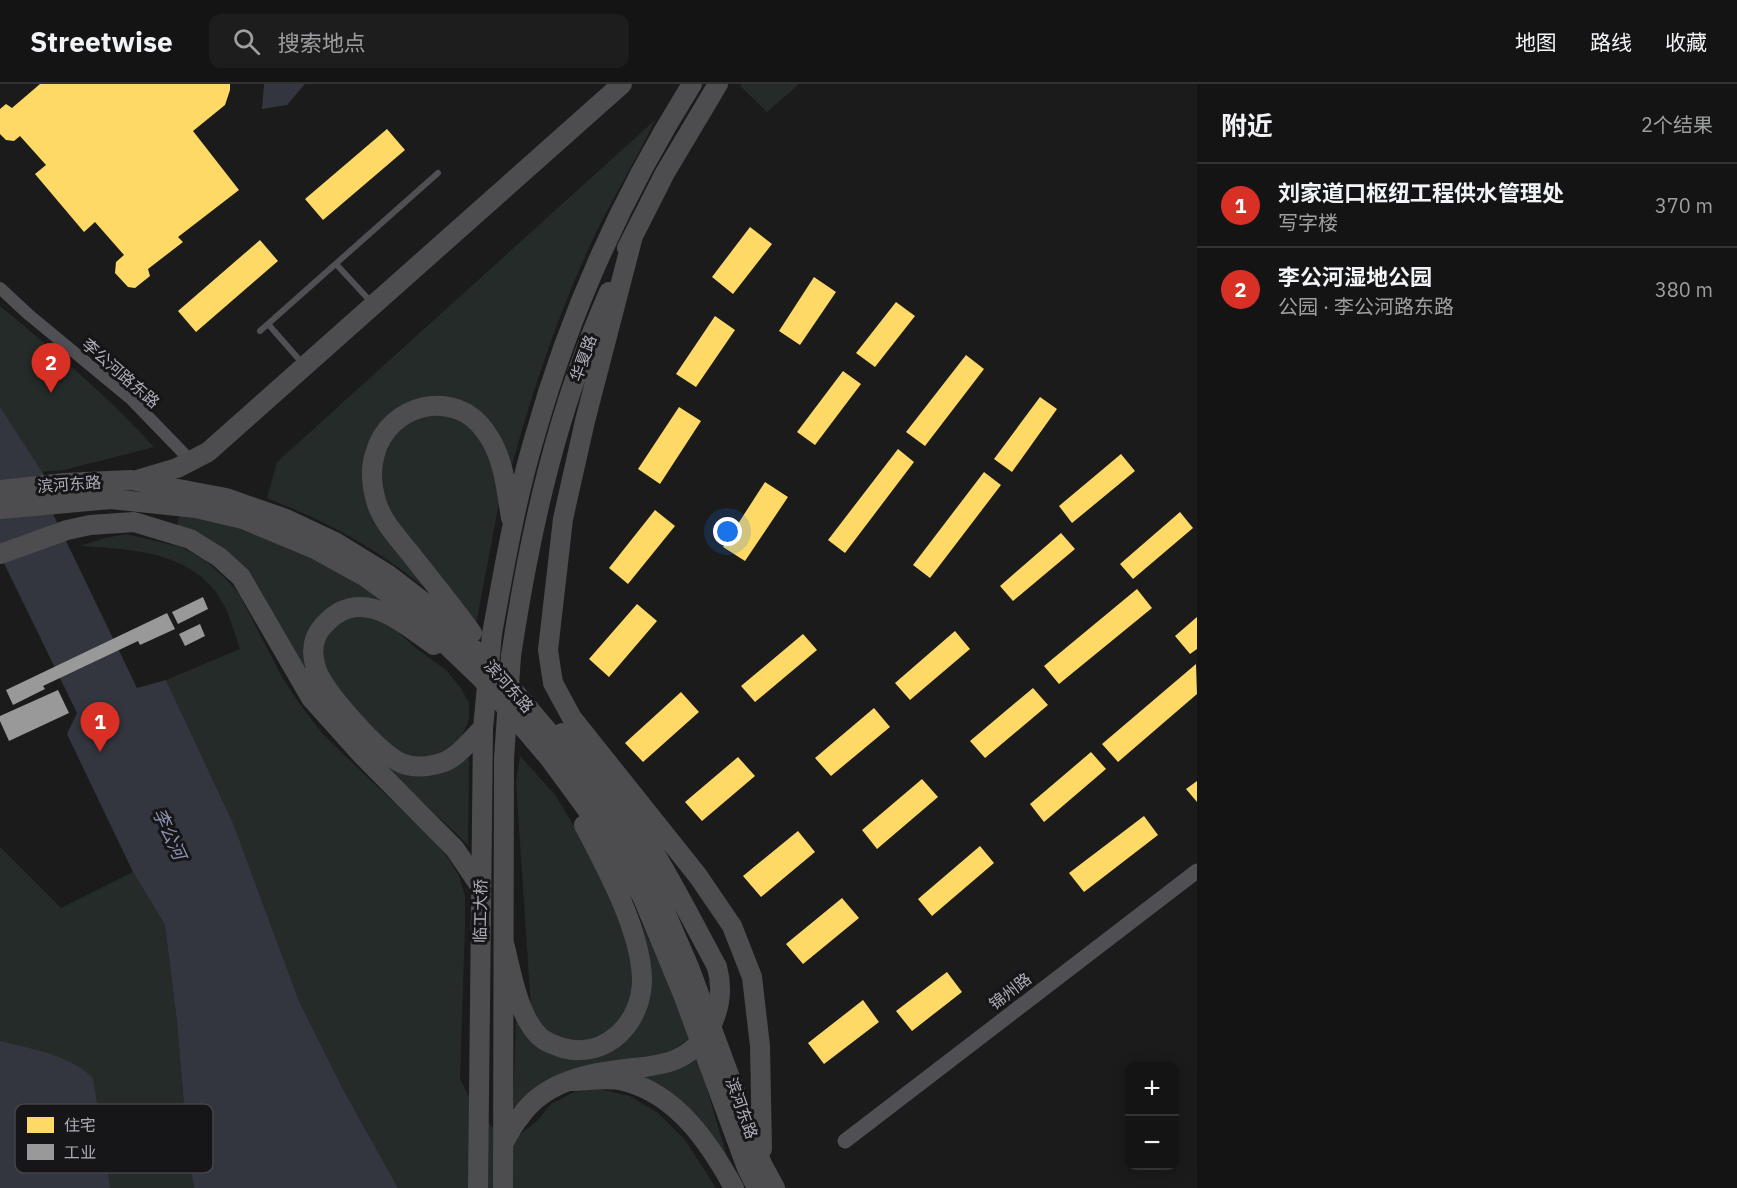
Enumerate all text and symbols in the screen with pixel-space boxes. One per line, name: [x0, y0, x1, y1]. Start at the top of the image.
search box: [209, 14, 629, 68]
text: Streetwise: [30, 23, 173, 60]
icon: search: [230, 25, 263, 58]
text: 搜索地点: [278, 28, 366, 57]
text: 地图: [1515, 28, 1557, 56]
text: 路线: [1590, 28, 1632, 56]
text: 收藏: [1665, 28, 1707, 56]
text: 附近: [1221, 108, 1273, 142]
text: 2个结果: [1641, 111, 1713, 138]
text: 刘家道口枢纽工程供水管理处: [1278, 178, 1564, 207]
text: 1: [1235, 192, 1247, 219]
text: 370 m: [1655, 192, 1713, 219]
text: 写字楼: [1278, 209, 1338, 236]
text: 李公河湿地公园: [1278, 262, 1432, 291]
text: 2: [1235, 276, 1247, 303]
text: 380 m: [1655, 276, 1713, 303]
text: 公园 · 李公河路东路: [1278, 293, 1454, 320]
street label: 华夏路: [565, 332, 601, 384]
street label: 李公河路东路: [78, 334, 164, 412]
pin: 2: [32, 344, 70, 393]
street label: 滨河东路: [36, 472, 102, 496]
your location: [713, 517, 742, 546]
street label: 滨河东路: [480, 656, 538, 716]
pin: 1: [80, 702, 120, 752]
water label: 李公河: [148, 804, 193, 866]
street label: 临工大桥: [469, 879, 491, 943]
street label: 锦州路: [985, 968, 1035, 1014]
map controls: [1125, 1062, 1179, 1170]
button: +: [1125, 1062, 1179, 1116]
street label: 滨河东路: [722, 1075, 762, 1141]
legend: [15, 1104, 213, 1173]
text: 住宅: [64, 1115, 96, 1135]
button: −: [1125, 1116, 1179, 1170]
text: 工业: [64, 1142, 96, 1162]

